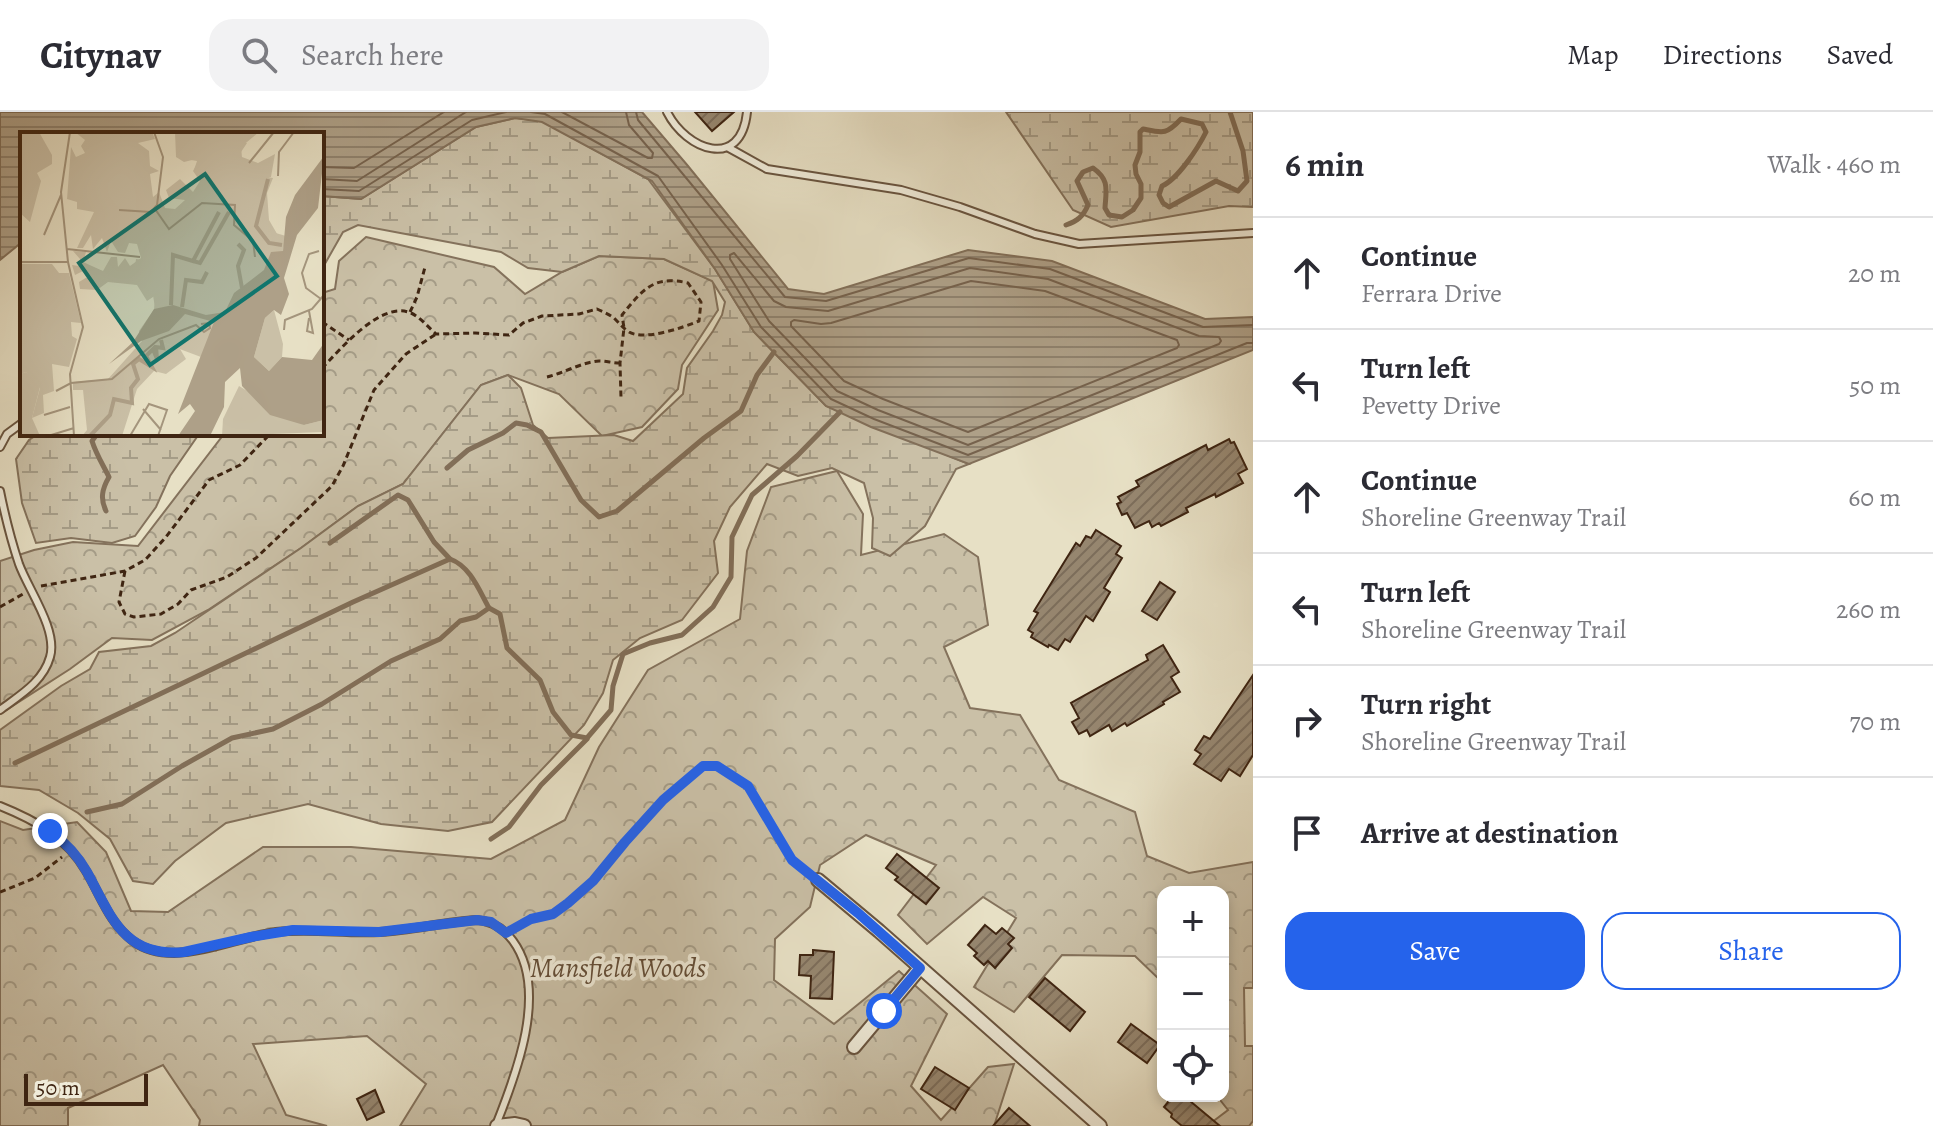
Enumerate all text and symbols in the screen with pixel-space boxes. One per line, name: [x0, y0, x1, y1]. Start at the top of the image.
search box: [209, 19, 769, 91]
text: Citynav: [40, 29, 161, 81]
icon: search: [237, 33, 281, 77]
text: Search here: [301, 35, 444, 75]
text: Map: [1567, 36, 1618, 74]
text: Directions: [1662, 36, 1783, 74]
text: Saved: [1827, 36, 1893, 74]
inset map: [20, 132, 324, 436]
text: 6 min: [1285, 141, 1364, 188]
text: Walk · 460 m: [1768, 147, 1901, 182]
text: Continue: [1361, 236, 1477, 276]
icon: ahead: [1285, 251, 1329, 295]
text: 20 m: [1848, 256, 1901, 291]
text: Ferrara Drive: [1361, 276, 1502, 311]
text: Turn left: [1361, 348, 1470, 388]
icon: left: [1285, 363, 1329, 407]
text: 50 m: [1849, 368, 1901, 403]
text: Pevetty Drive: [1361, 388, 1501, 423]
text: Continue: [1361, 460, 1477, 500]
icon: ahead: [1285, 475, 1329, 519]
text: 60 m: [1848, 480, 1901, 515]
text: Shoreline Greenway Trail: [1361, 500, 1626, 535]
text: Turn left: [1361, 572, 1470, 612]
icon: left: [1285, 587, 1329, 631]
text: 260 m: [1836, 592, 1901, 627]
text: Shoreline Greenway Trail: [1361, 612, 1626, 647]
text: Turn right: [1361, 684, 1491, 724]
icon: right: [1285, 699, 1329, 743]
text: 70 m: [1849, 704, 1901, 739]
text: Shoreline Greenway Trail: [1361, 724, 1626, 759]
icon: arrive: [1285, 811, 1329, 855]
route end: [32, 813, 68, 849]
text: Arrive at destination: [1361, 813, 1618, 853]
map controls: [1157, 886, 1229, 1102]
button: +: [1157, 886, 1229, 958]
button: Save: [1285, 912, 1585, 990]
button: Share: [1601, 912, 1901, 990]
park label: Mansfield Woods: [530, 949, 706, 987]
button: −: [1157, 958, 1229, 1030]
route start: [866, 993, 902, 1029]
button: locate: [1157, 1030, 1229, 1102]
scale bar: [24, 1070, 148, 1106]
text: 50 m: [36, 1073, 80, 1103]

